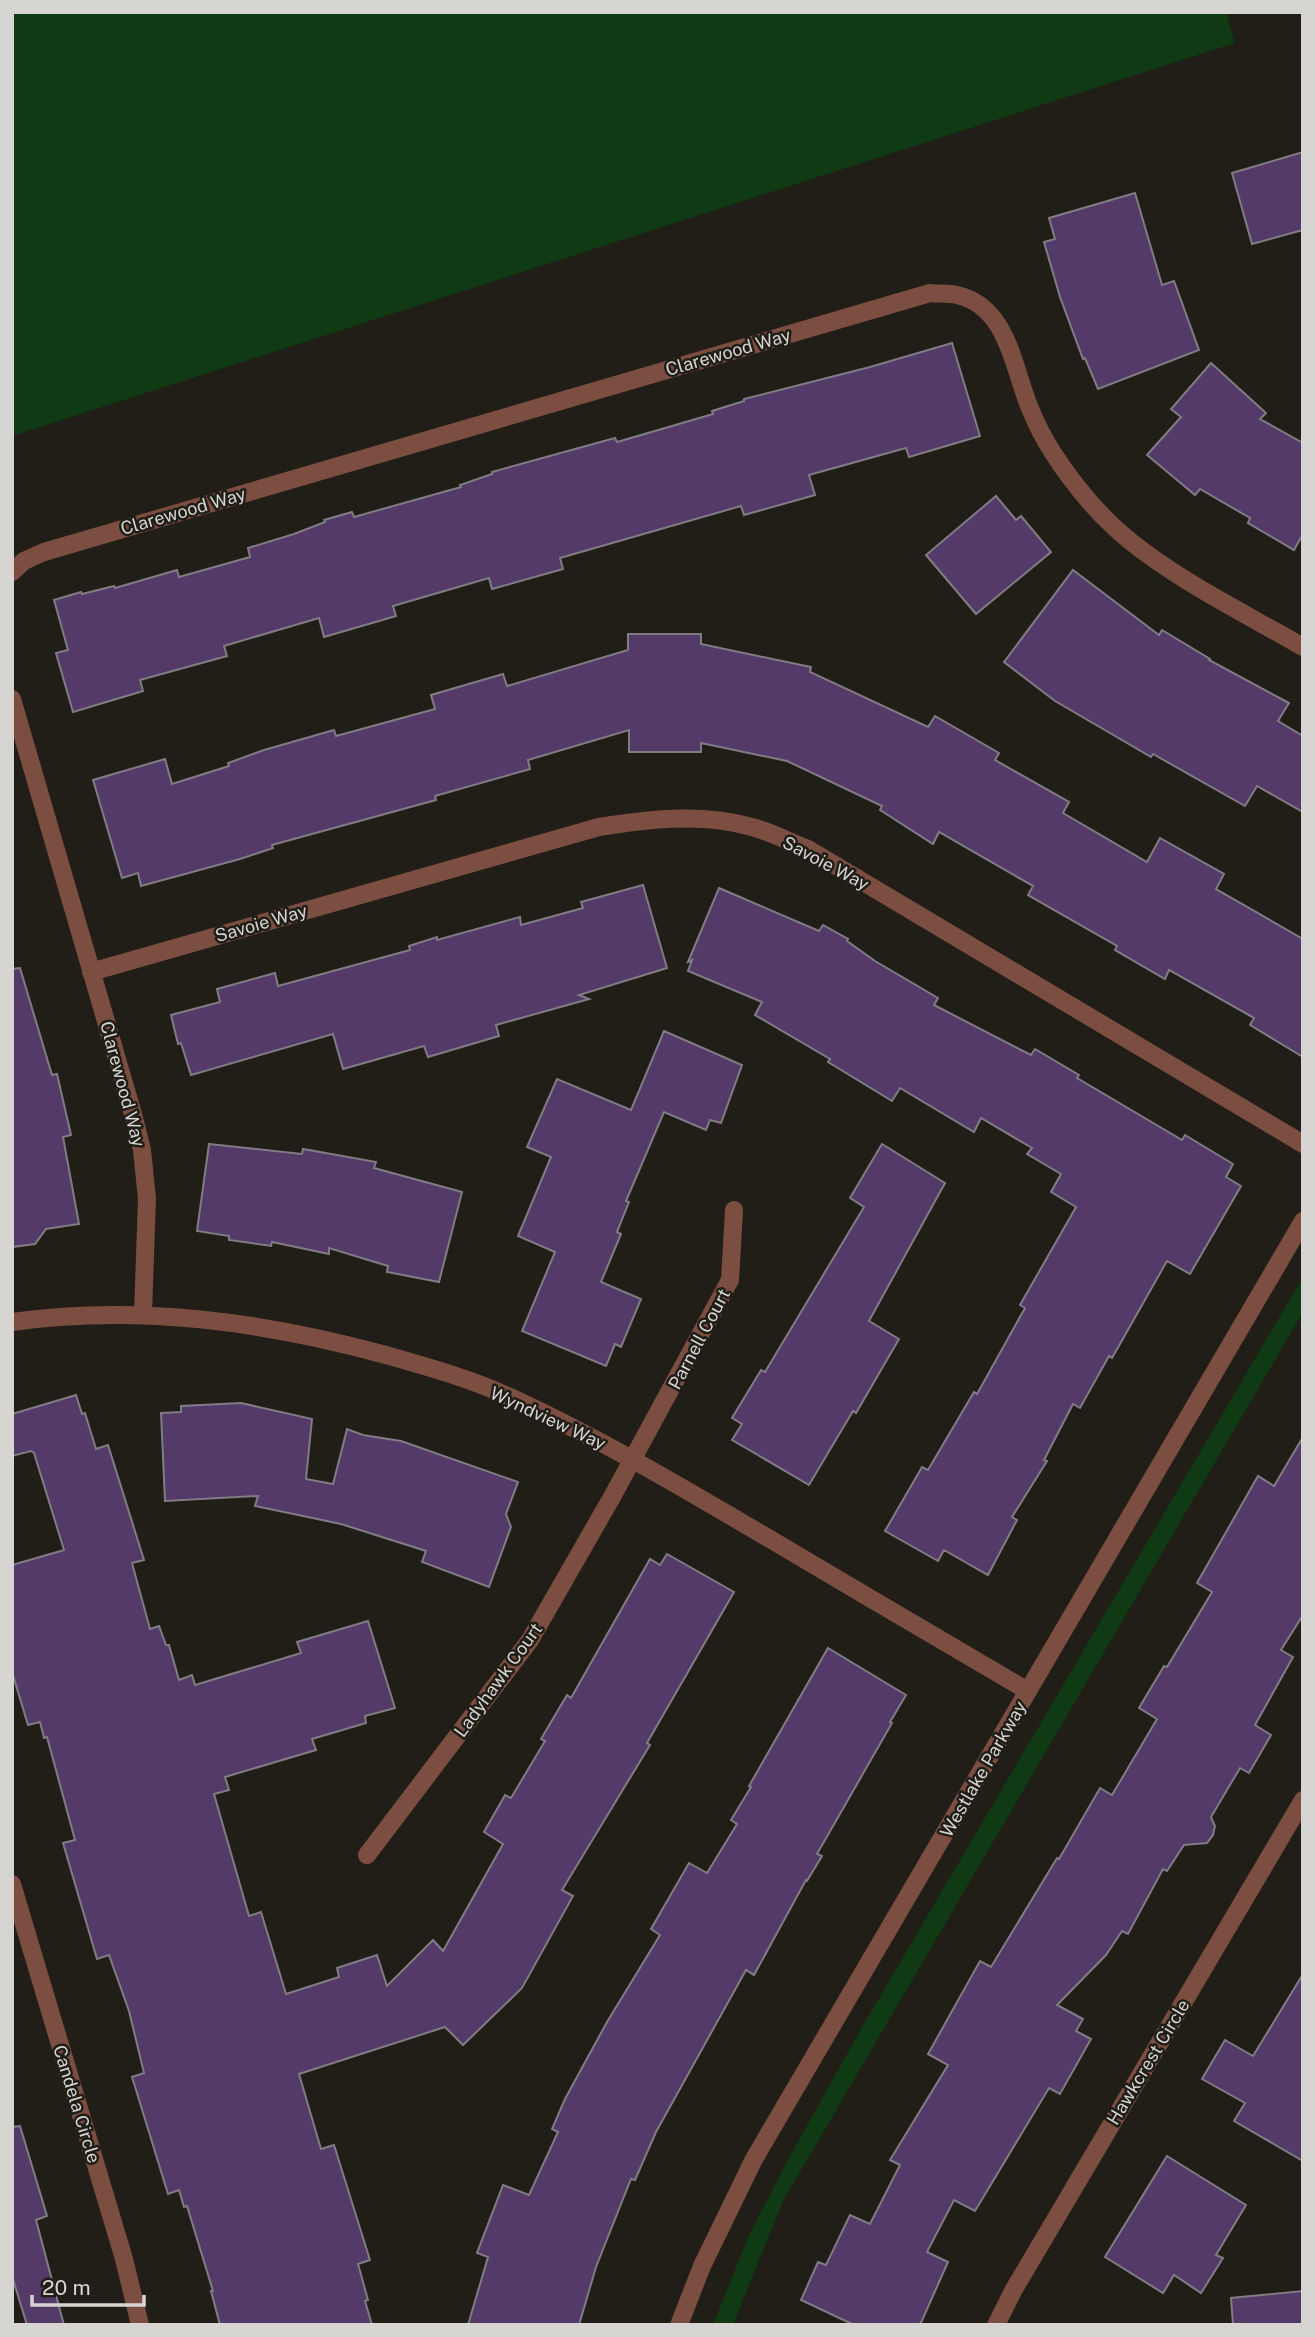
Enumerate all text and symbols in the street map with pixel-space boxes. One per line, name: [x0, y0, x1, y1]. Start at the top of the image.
street label: Clarewood Way: [663, 324, 793, 380]
street label: Clarewood Way: [118, 483, 248, 539]
street label: Savoie Way: [779, 831, 873, 895]
street label: Savoie Way: [212, 900, 310, 946]
street label: Clarewood Way: [96, 1019, 150, 1149]
street label: Parnell Court: [664, 1285, 734, 1393]
street label: Wyndview Way: [487, 1382, 609, 1454]
street label: Ladyhawk Court: [450, 1619, 546, 1741]
street label: Westlake Parkway: [936, 1697, 1031, 1841]
street label: Hawkcrest Circle: [1102, 1995, 1194, 2129]
street label: Candela Circle: [49, 2043, 105, 2165]
scale bar: [32, 2264, 144, 2308]
text: 20 m: [42, 2275, 91, 2300]

